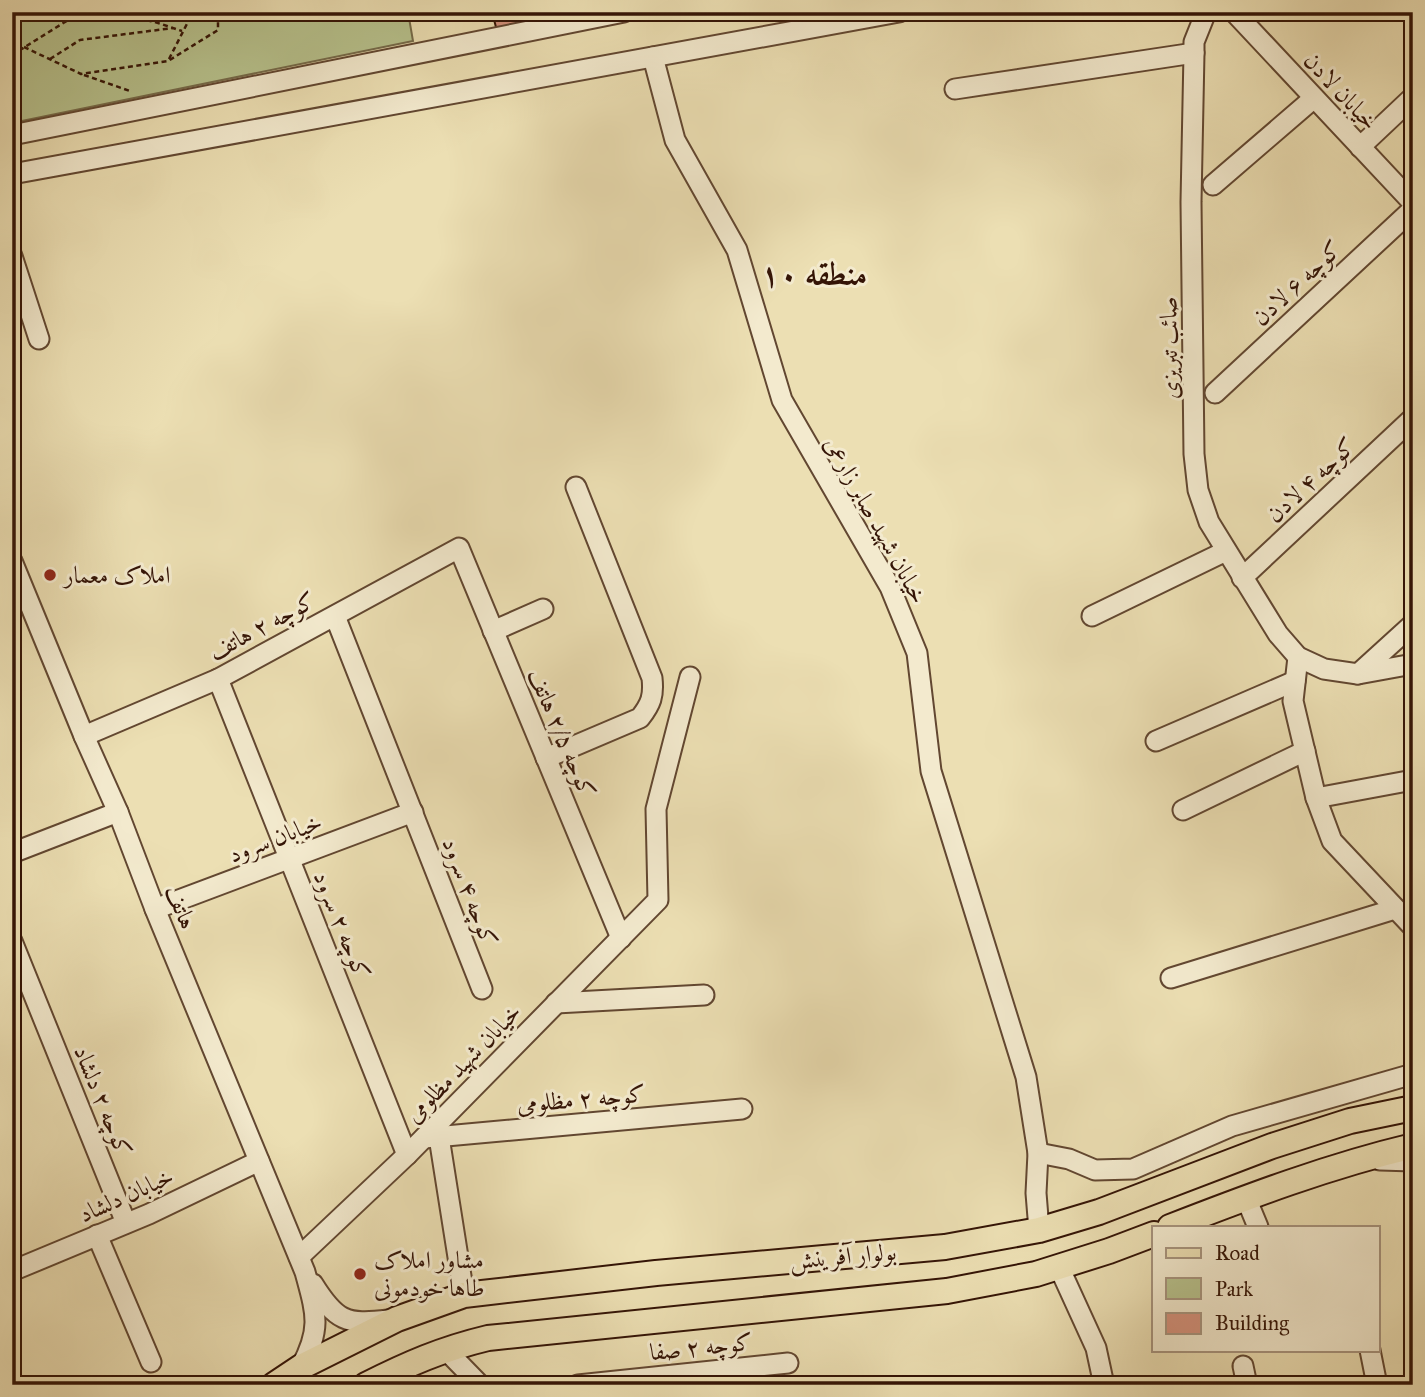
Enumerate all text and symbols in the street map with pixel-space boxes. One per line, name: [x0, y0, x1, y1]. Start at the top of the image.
street label: خیابان لادن: [1297, 46, 1385, 136]
street label: کوچه ۶ لادن: [1246, 234, 1350, 334]
district label: منطقه ۱۰: [761, 255, 867, 294]
street label: صائب تبریزی: [1153, 296, 1185, 400]
street label: خیابان شهید صابر زارعی: [818, 431, 934, 609]
street label: کوچه ۴ لادن: [1260, 431, 1364, 531]
place label: املاک معمار: [62, 560, 171, 590]
marker: املاک معمار: [42, 567, 58, 583]
street label: کوچه ۲ هاتف: [203, 585, 322, 669]
street label: کوچه ۲/۵ هاتف: [519, 664, 603, 803]
street label: خیابان سرود: [224, 806, 326, 870]
street label: کوچه ۴ سرود: [434, 833, 504, 951]
street label: کوچه ۲ سرود: [305, 867, 377, 984]
street label: هاتف: [159, 881, 203, 933]
street label: خیابان شهید مظلومی: [398, 997, 528, 1129]
street label: کوچه ۲ دلشاد: [65, 1041, 139, 1162]
street label: کوچه ۲ مظلومی: [515, 1078, 647, 1122]
street label: خیابان دلشاد: [74, 1161, 178, 1229]
legend: [1152, 1226, 1380, 1352]
street label: بولوار آفرینش: [788, 1236, 898, 1277]
text: Road: [1215, 1240, 1260, 1266]
place label: مشاور املاک طاها خودمونی: [374, 1245, 485, 1303]
marker: مشاور املاک طاها خودمونی: [352, 1266, 368, 1282]
text: Park: [1215, 1276, 1253, 1302]
text: Building: [1215, 1310, 1289, 1336]
street label: کوچه ۲ صفا: [648, 1327, 754, 1369]

